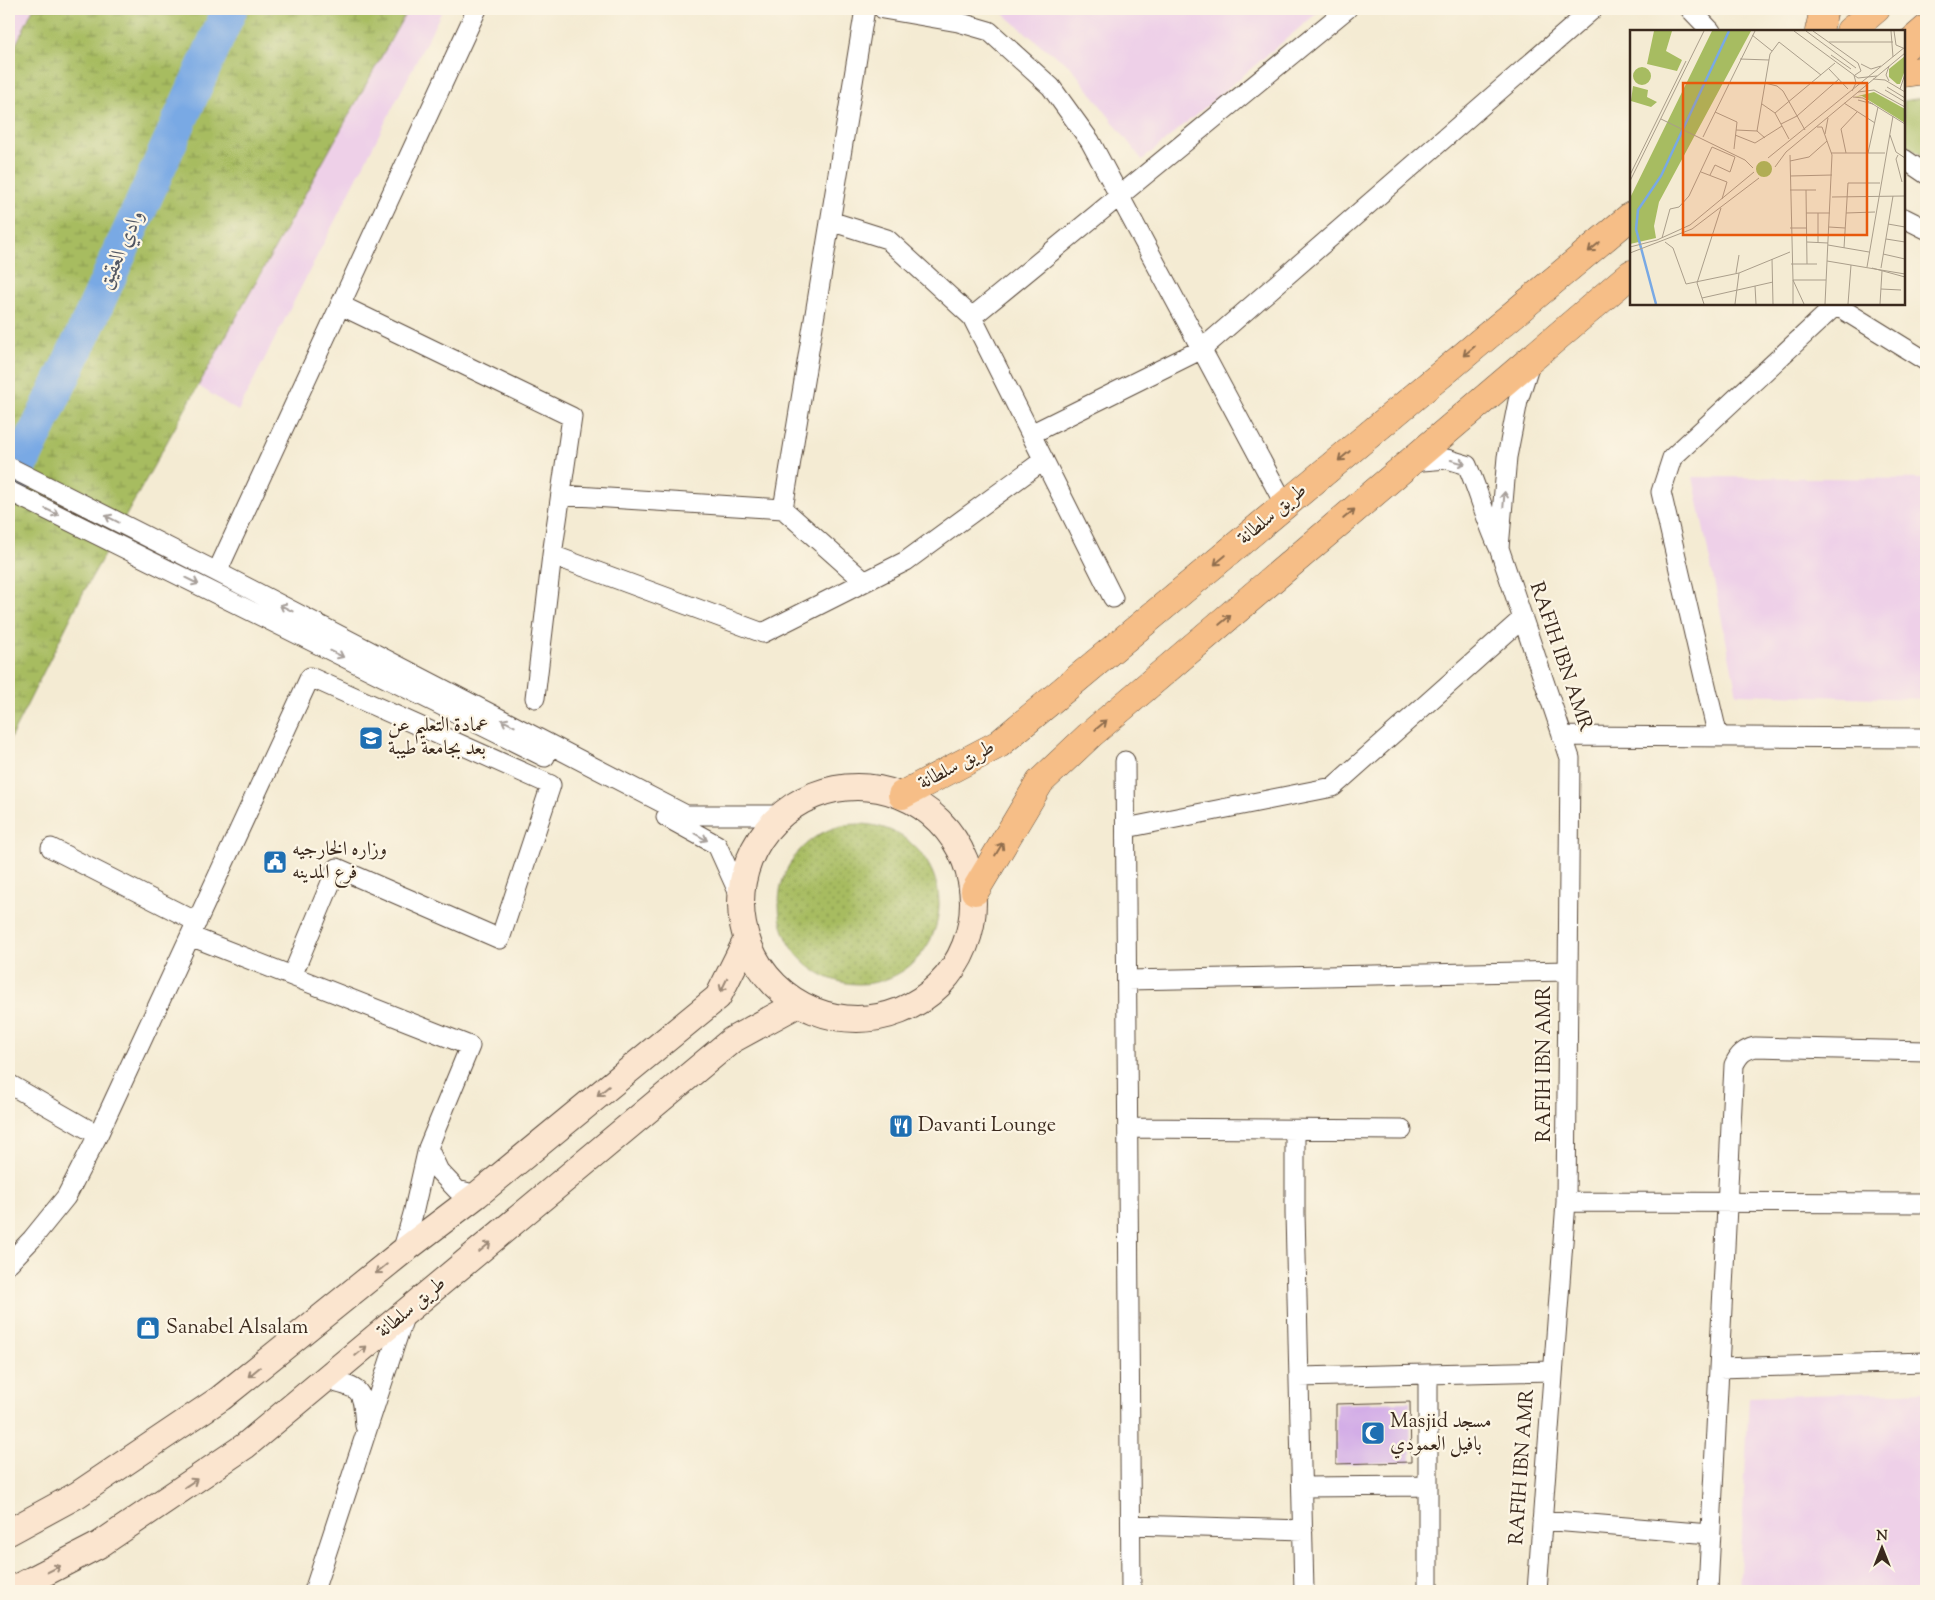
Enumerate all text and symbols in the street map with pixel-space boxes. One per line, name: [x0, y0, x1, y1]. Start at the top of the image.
inset map: [1630, 30, 1905, 305]
water label: وادي العقيق: [91, 205, 153, 295]
one-way arrow: [1588, 242, 1601, 253]
one-way arrow: [1463, 346, 1476, 357]
one-way arrow: [1338, 450, 1351, 461]
one-way arrow: [1450, 458, 1466, 468]
street label: طريق سلطانة: [1232, 477, 1314, 553]
one-way arrow: [1499, 492, 1509, 508]
one-way arrow: [45, 507, 60, 517]
one-way arrow: [1342, 509, 1355, 520]
one-way arrow: [104, 514, 119, 524]
one-way arrow: [1213, 554, 1226, 565]
one-way arrow: [184, 577, 199, 587]
street label: RAFIH IBN AMR: [1521, 578, 1599, 736]
one-way arrow: [279, 603, 294, 612]
one-way arrow: [1218, 614, 1231, 625]
one-way arrow: [329, 649, 344, 659]
place label: عمادة التعليم عن بعد بجامعة طيبة: [388, 712, 489, 764]
one-way arrow: [501, 718, 516, 727]
one-way arrow: [1095, 720, 1108, 731]
school or university icon: عمادة التعليم عن بعد بجامعة طيبة: [358, 725, 384, 751]
street label: طريق سلطانة: [913, 734, 1001, 798]
one-way arrow: [694, 832, 708, 842]
place label: وزاره الخارجيه فرع المدينه: [292, 836, 387, 889]
one-way arrow: [995, 843, 1005, 857]
public building icon: وزاره الخارجيه فرع المدينه: [262, 849, 288, 875]
one-way arrow: [719, 977, 729, 992]
street label: RAFIH IBN AMR: [1531, 985, 1560, 1142]
one-way arrow: [597, 1086, 610, 1097]
place label: Davanti Lounge: [918, 1112, 1056, 1141]
restaurant icon: Davanti Lounge: [888, 1113, 914, 1139]
one-way arrow: [479, 1241, 492, 1252]
one-way arrow: [375, 1264, 388, 1275]
street label: طريق سلطانة: [371, 1270, 453, 1346]
place label: Sanabel Alsalam: [166, 1314, 309, 1343]
shop icon: Sanabel Alsalam: [135, 1315, 161, 1341]
one-way arrow: [354, 1346, 367, 1357]
one-way arrow: [248, 1366, 261, 1377]
street label: RAFIH IBN AMR: [1503, 1387, 1543, 1546]
place label: Masjid مسجد بافيل العمودي: [1390, 1408, 1491, 1460]
mosque icon: Masjid مسجد بافيل العمودي: [1360, 1420, 1386, 1446]
one-way arrow: [184, 1478, 198, 1488]
north arrow: [1858, 1522, 1908, 1572]
text: N: [1876, 1527, 1888, 1547]
one-way arrow: [46, 1564, 61, 1574]

